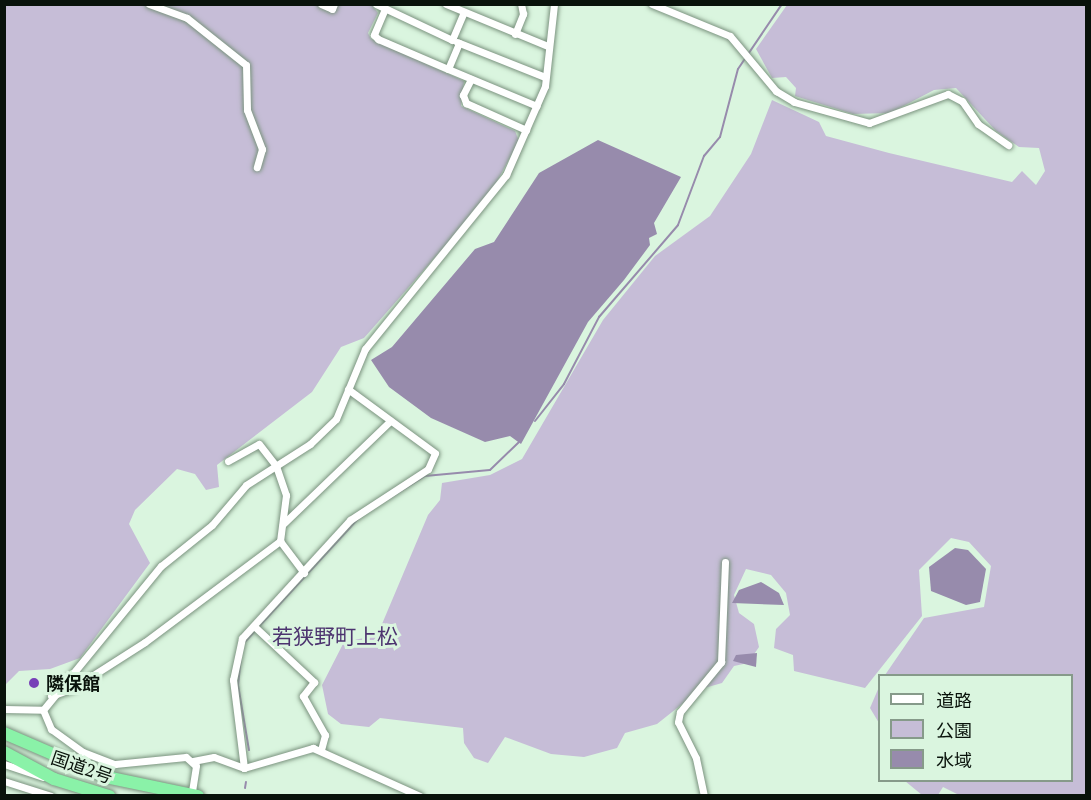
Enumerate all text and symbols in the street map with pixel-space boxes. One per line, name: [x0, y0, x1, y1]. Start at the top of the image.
district label: 若狭野町上松: [272, 623, 398, 649]
place label: 隣保館: [46, 672, 100, 694]
legend: [878, 674, 1073, 782]
marker: 隣保館: [27, 676, 41, 690]
text: 道路: [936, 688, 972, 712]
text: 公園: [936, 718, 972, 742]
street label: 国道2号: [48, 746, 116, 788]
text: 水域: [936, 748, 972, 772]

